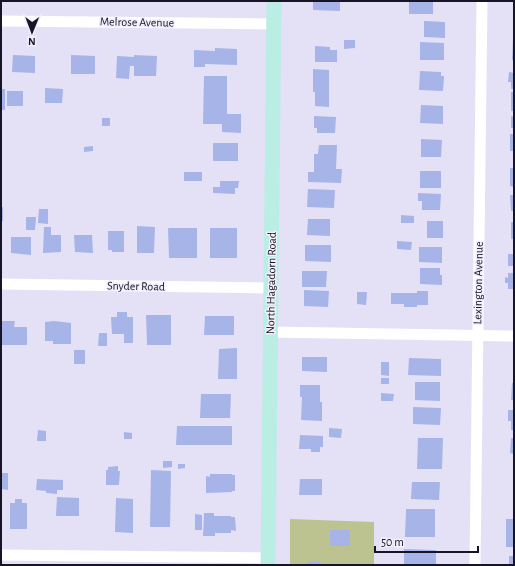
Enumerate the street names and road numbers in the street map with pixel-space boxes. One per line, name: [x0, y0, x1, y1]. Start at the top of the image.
street label: Melrose Avenue: [100, 15, 174, 29]
street label: North Hagadorn Road: [264, 232, 278, 334]
street label: Lexington Avenue: [471, 241, 485, 325]
street label: Snyder Road: [107, 279, 165, 294]

